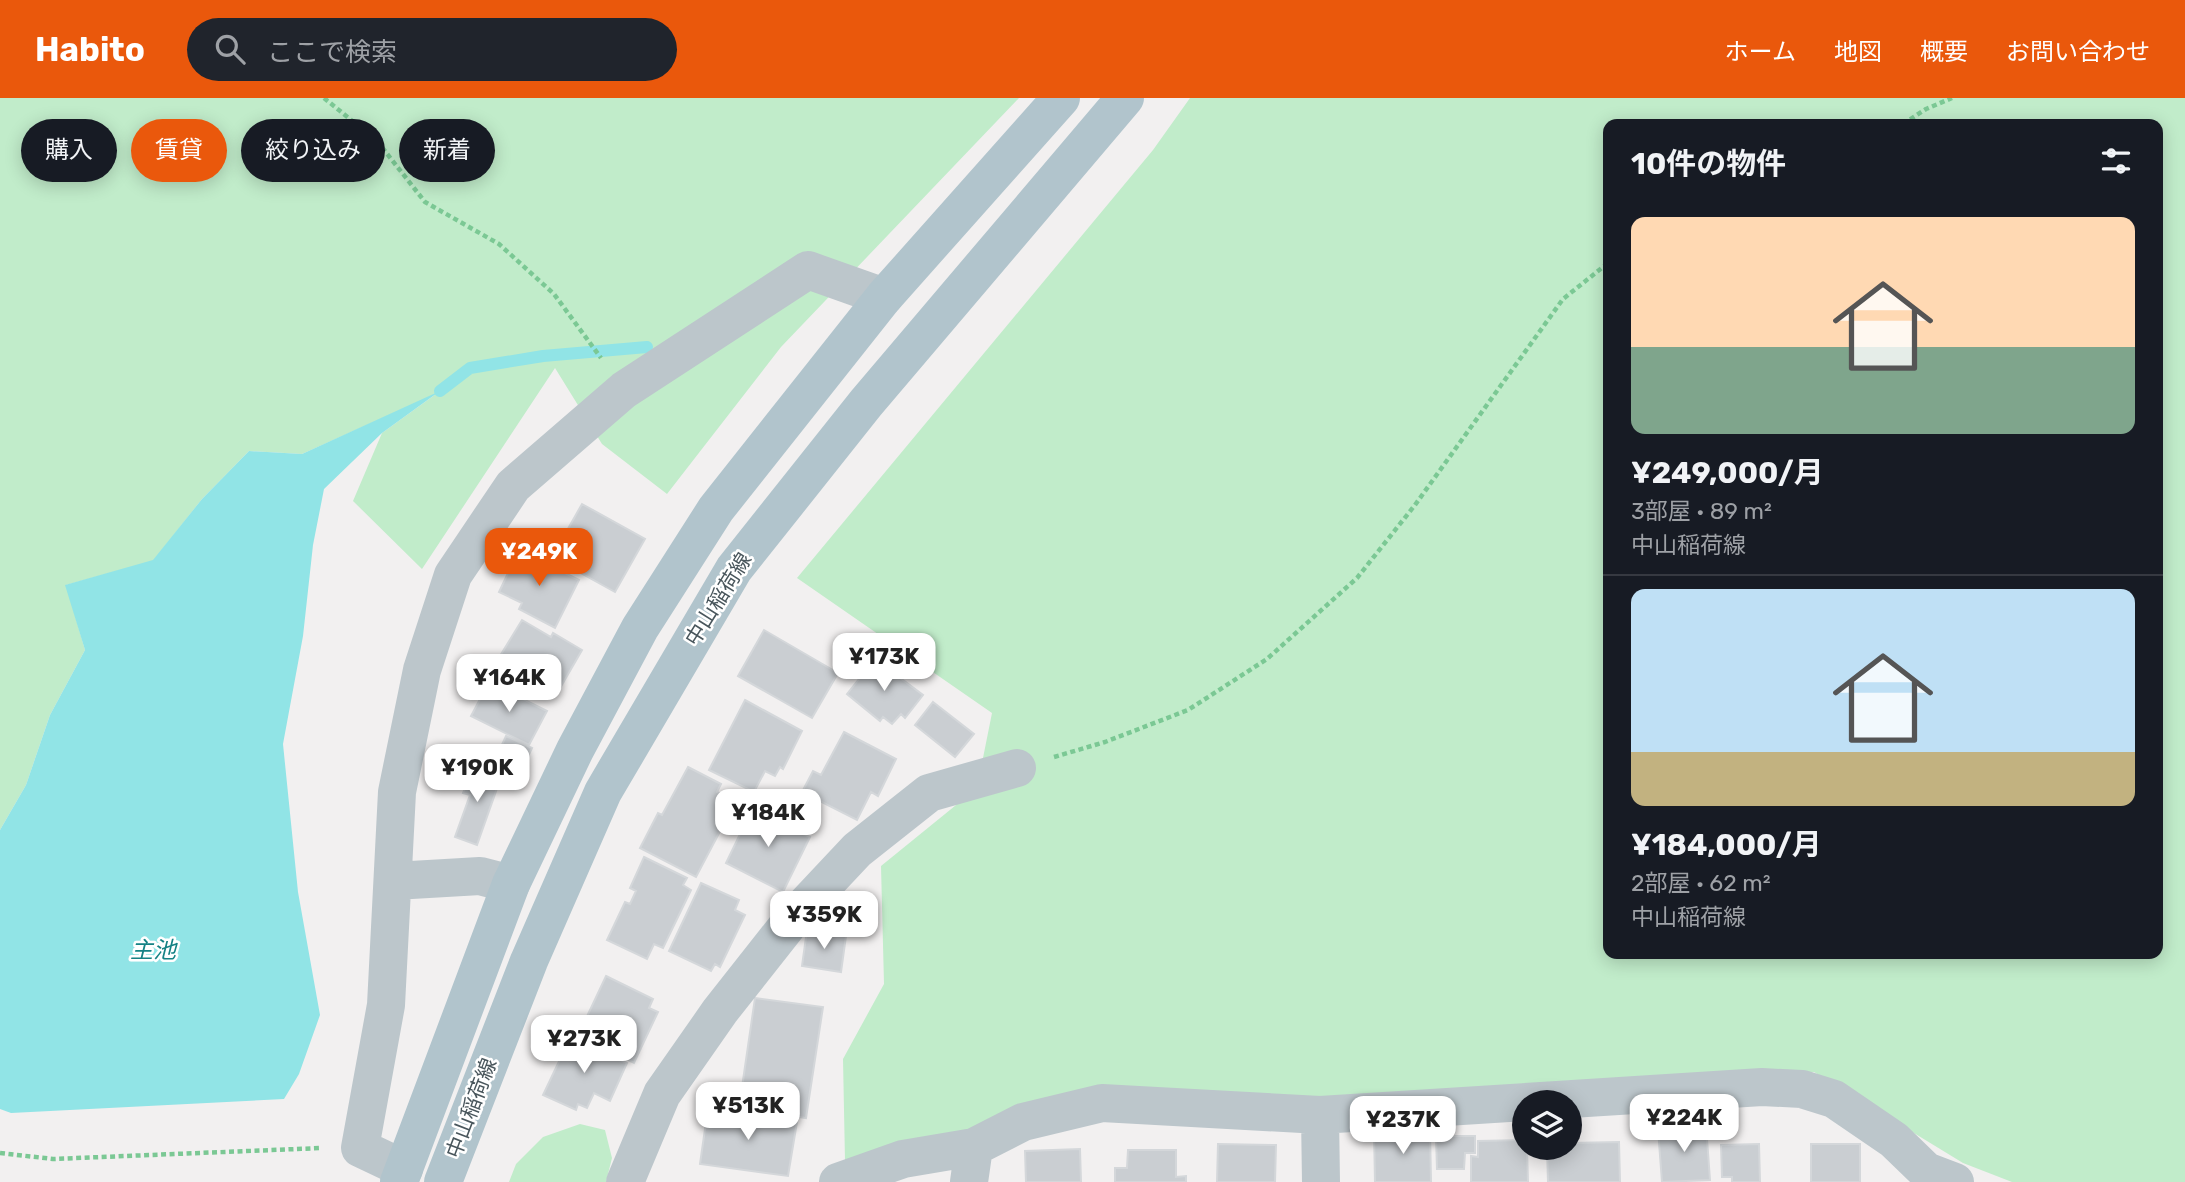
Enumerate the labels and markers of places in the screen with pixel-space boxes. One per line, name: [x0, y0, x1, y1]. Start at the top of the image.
pin: ¥249K: [490, 528, 588, 588]
pin: ¥173K: [835, 634, 933, 693]
pin: ¥164K: [460, 654, 558, 714]
pin: ¥190K: [428, 744, 526, 804]
pin: ¥184K: [719, 790, 817, 849]
pin: ¥359K: [775, 892, 873, 951]
pin: ¥273K: [535, 1016, 633, 1075]
pin: ¥513K: [699, 1082, 797, 1142]
pin: ¥224K: [1635, 1094, 1733, 1154]
pin: ¥237K: [1354, 1096, 1452, 1156]

